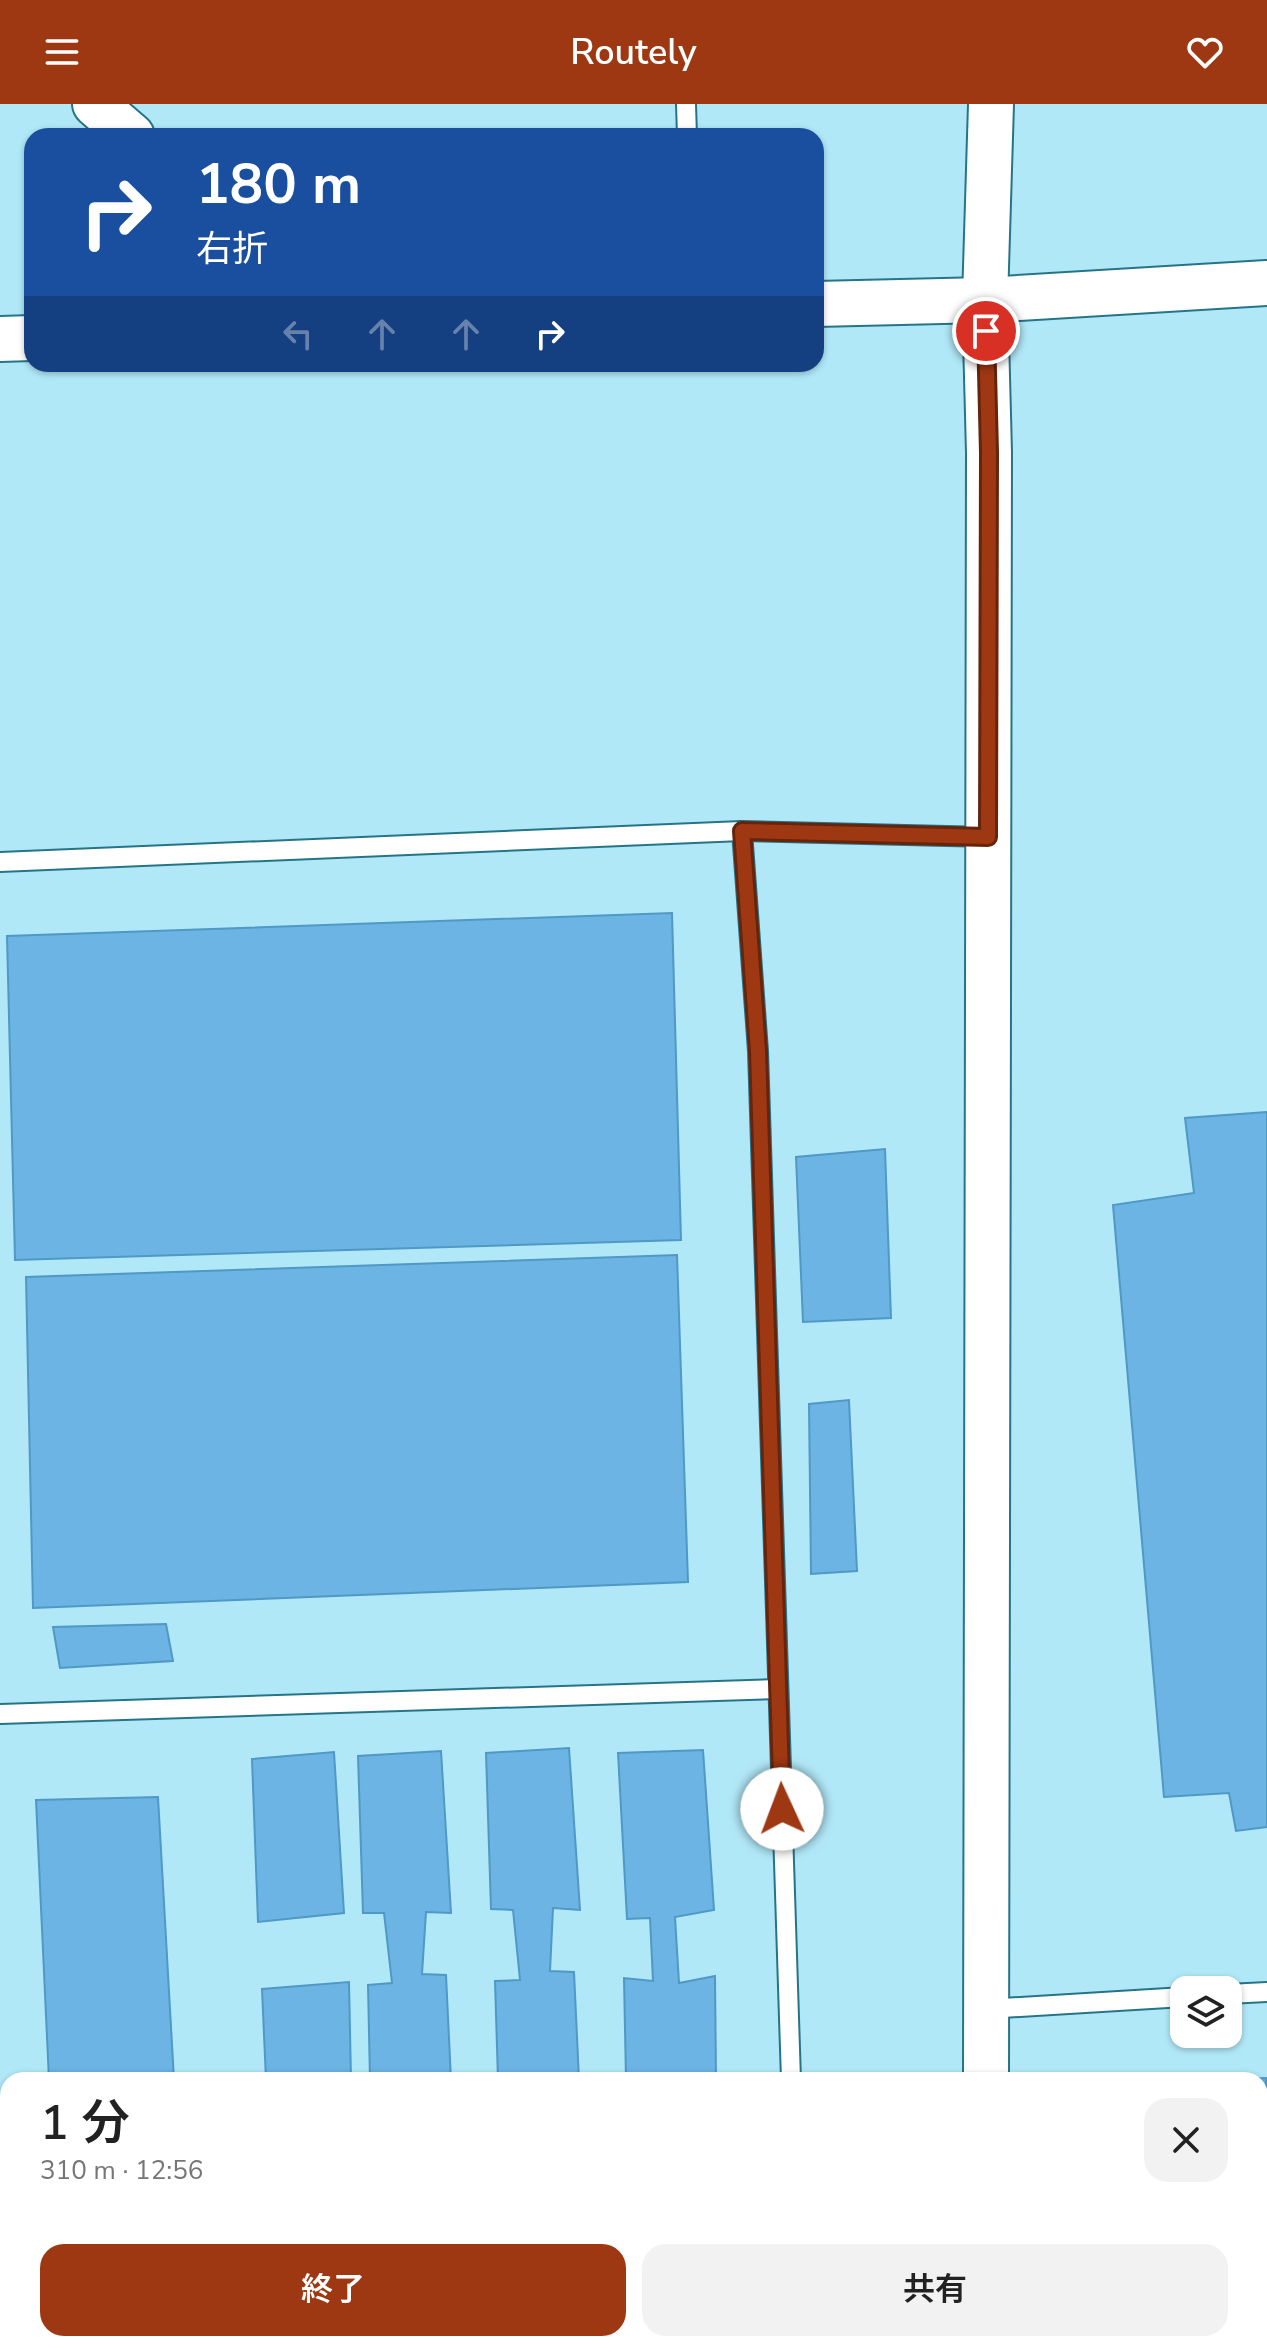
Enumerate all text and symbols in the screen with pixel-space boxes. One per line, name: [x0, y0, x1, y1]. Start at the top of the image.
text: Routely: [570, 28, 697, 77]
icon: menu: [40, 30, 84, 74]
icon: heart: [1183, 30, 1227, 74]
text: 180 m: [196, 146, 361, 223]
icon: right: [64, 160, 168, 264]
text: 右折: [196, 225, 268, 274]
pin: [952, 297, 1020, 365]
icon: arrive: [964, 309, 1008, 353]
icon: left: [276, 312, 320, 356]
icon: ahead: [360, 312, 404, 356]
icon: ahead: [444, 312, 488, 356]
icon: right: [528, 312, 572, 356]
position arrow: [740, 1767, 824, 1851]
map controls: [1170, 1976, 1242, 2048]
button: layers: [1170, 1976, 1242, 2048]
text: 1 分: [40, 2090, 129, 2156]
button: close: [1144, 2098, 1228, 2182]
text: 310 m · 12:56: [40, 2153, 203, 2188]
button: 終了: [40, 2244, 626, 2336]
button: 共有: [642, 2244, 1228, 2336]

